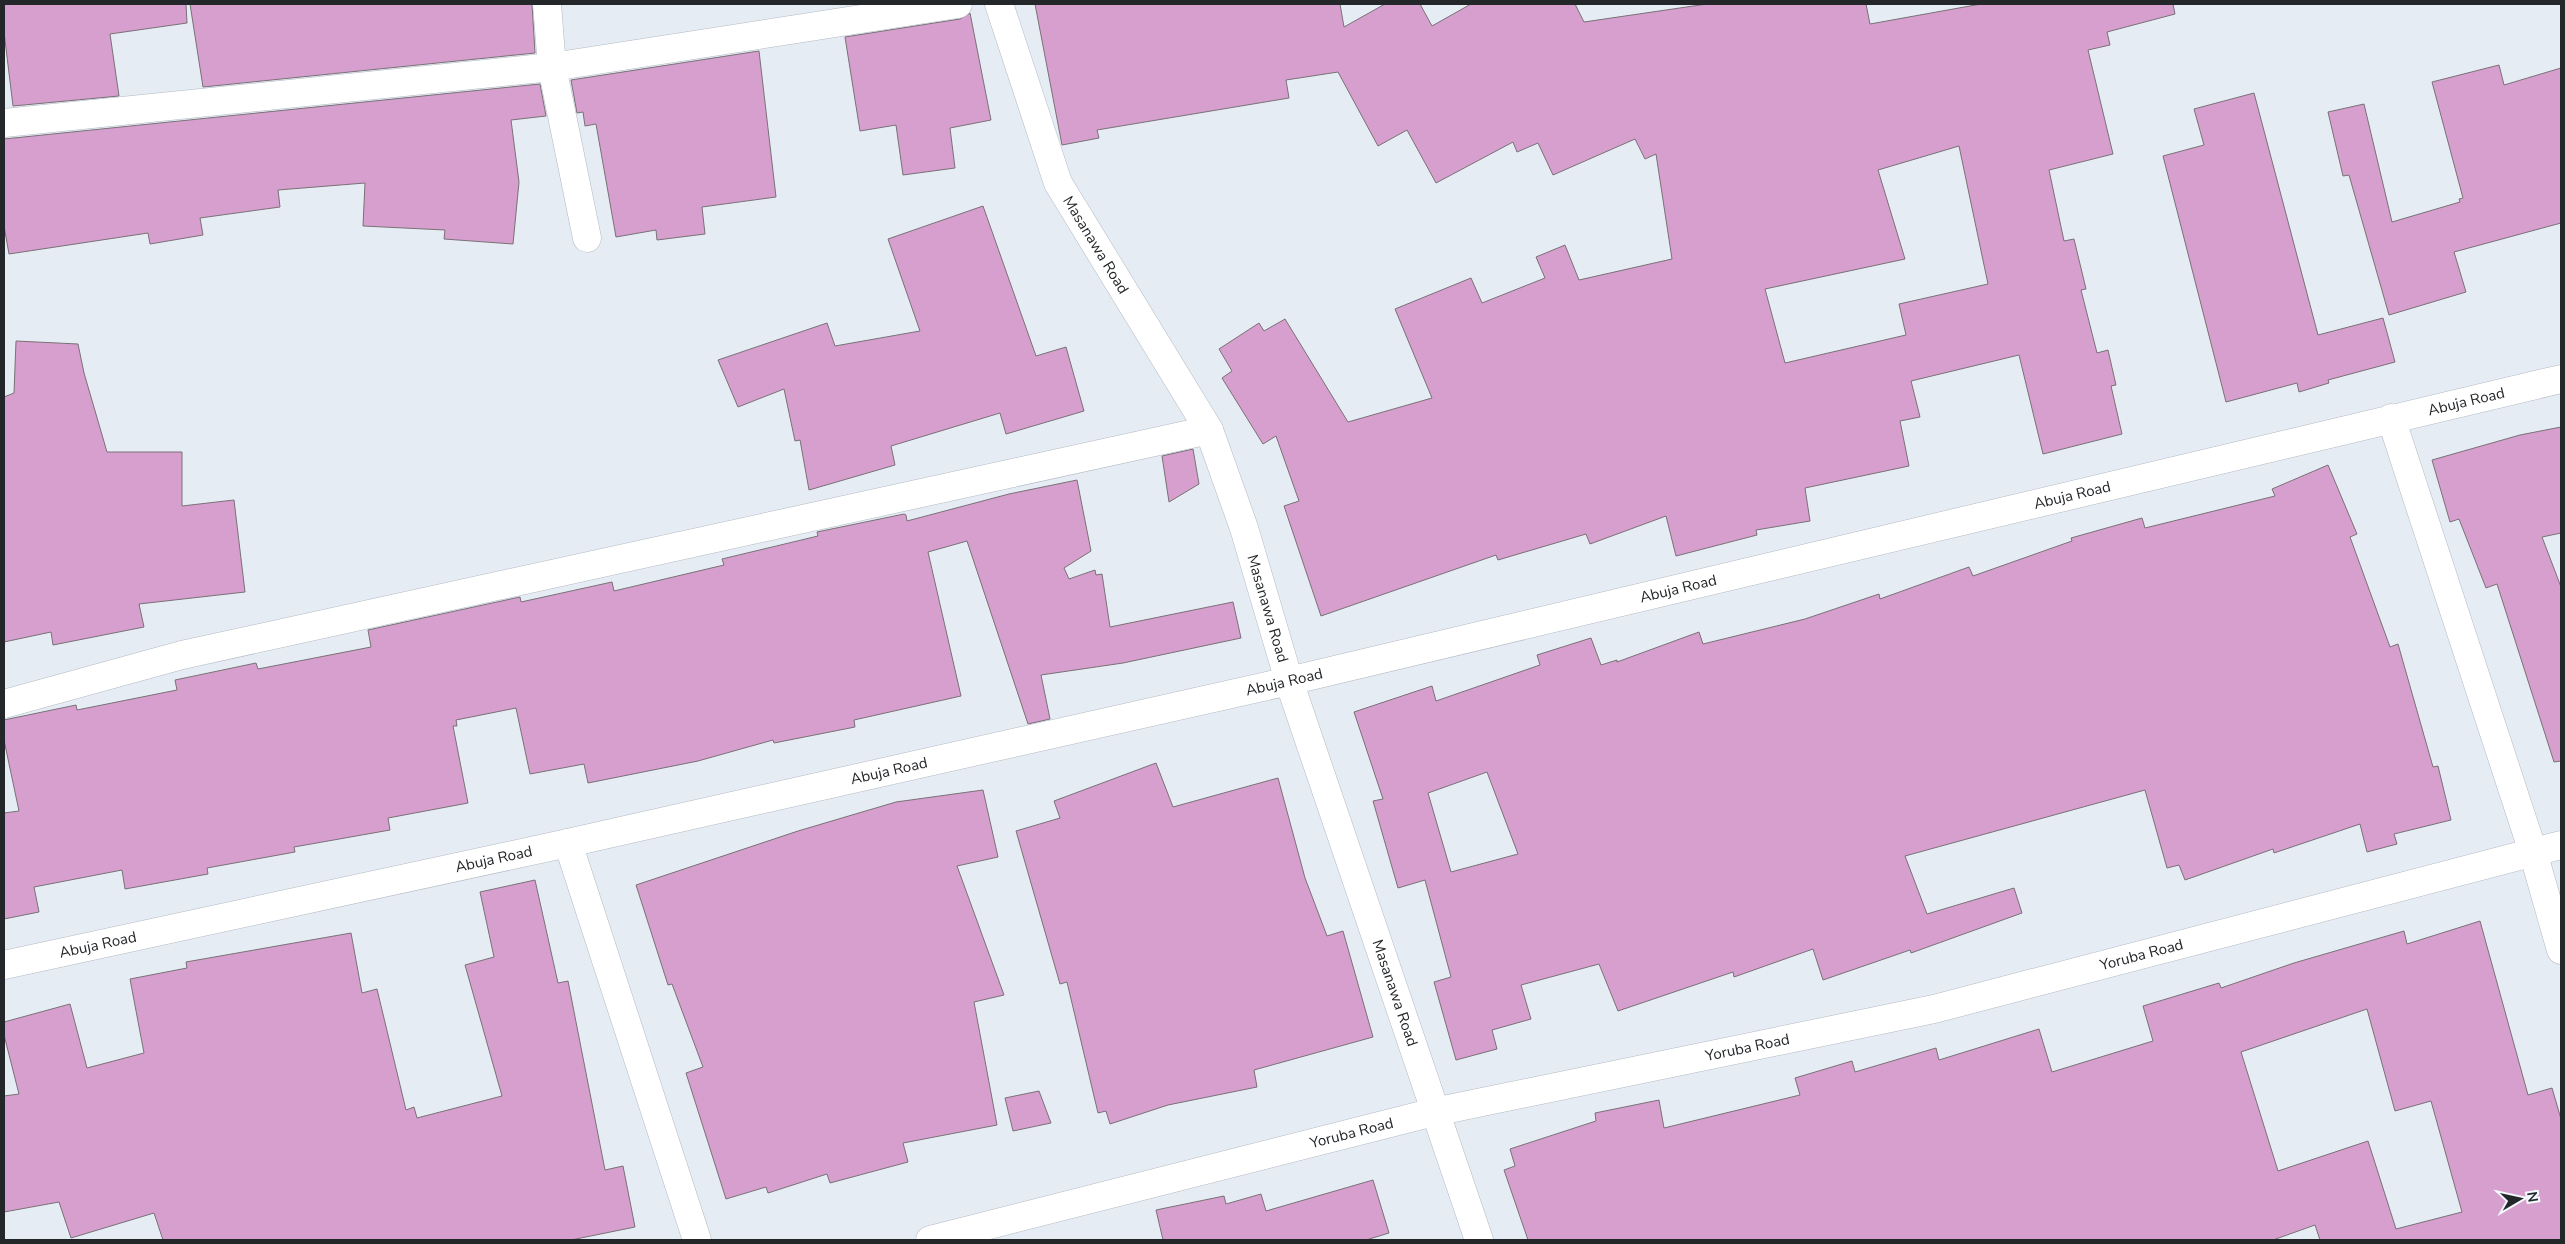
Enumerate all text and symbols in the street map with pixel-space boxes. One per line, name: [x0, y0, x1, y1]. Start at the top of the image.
street label: Masanawa Road: [1058, 192, 1133, 298]
street label: Abuja Road: [2426, 383, 2507, 420]
street label: Abuja Road: [2032, 476, 2113, 514]
street label: Masanawa Road: [1242, 552, 1293, 665]
street label: Abuja Road: [1638, 570, 1719, 607]
street label: Abuja Road: [1244, 663, 1325, 700]
street label: Abuja Road: [849, 753, 929, 789]
street label: Abuja Road: [453, 841, 534, 877]
street label: Abuja Road: [57, 927, 138, 963]
street label: Yoruba Road: [2097, 934, 2185, 975]
street label: Masanawa Road: [1368, 937, 1422, 1049]
street label: Yoruba Road: [1703, 1029, 1791, 1066]
street label: Yoruba Road: [1307, 1113, 1395, 1153]
north arrow: [2495, 1174, 2545, 1224]
text: N: [2522, 1190, 2543, 1204]

